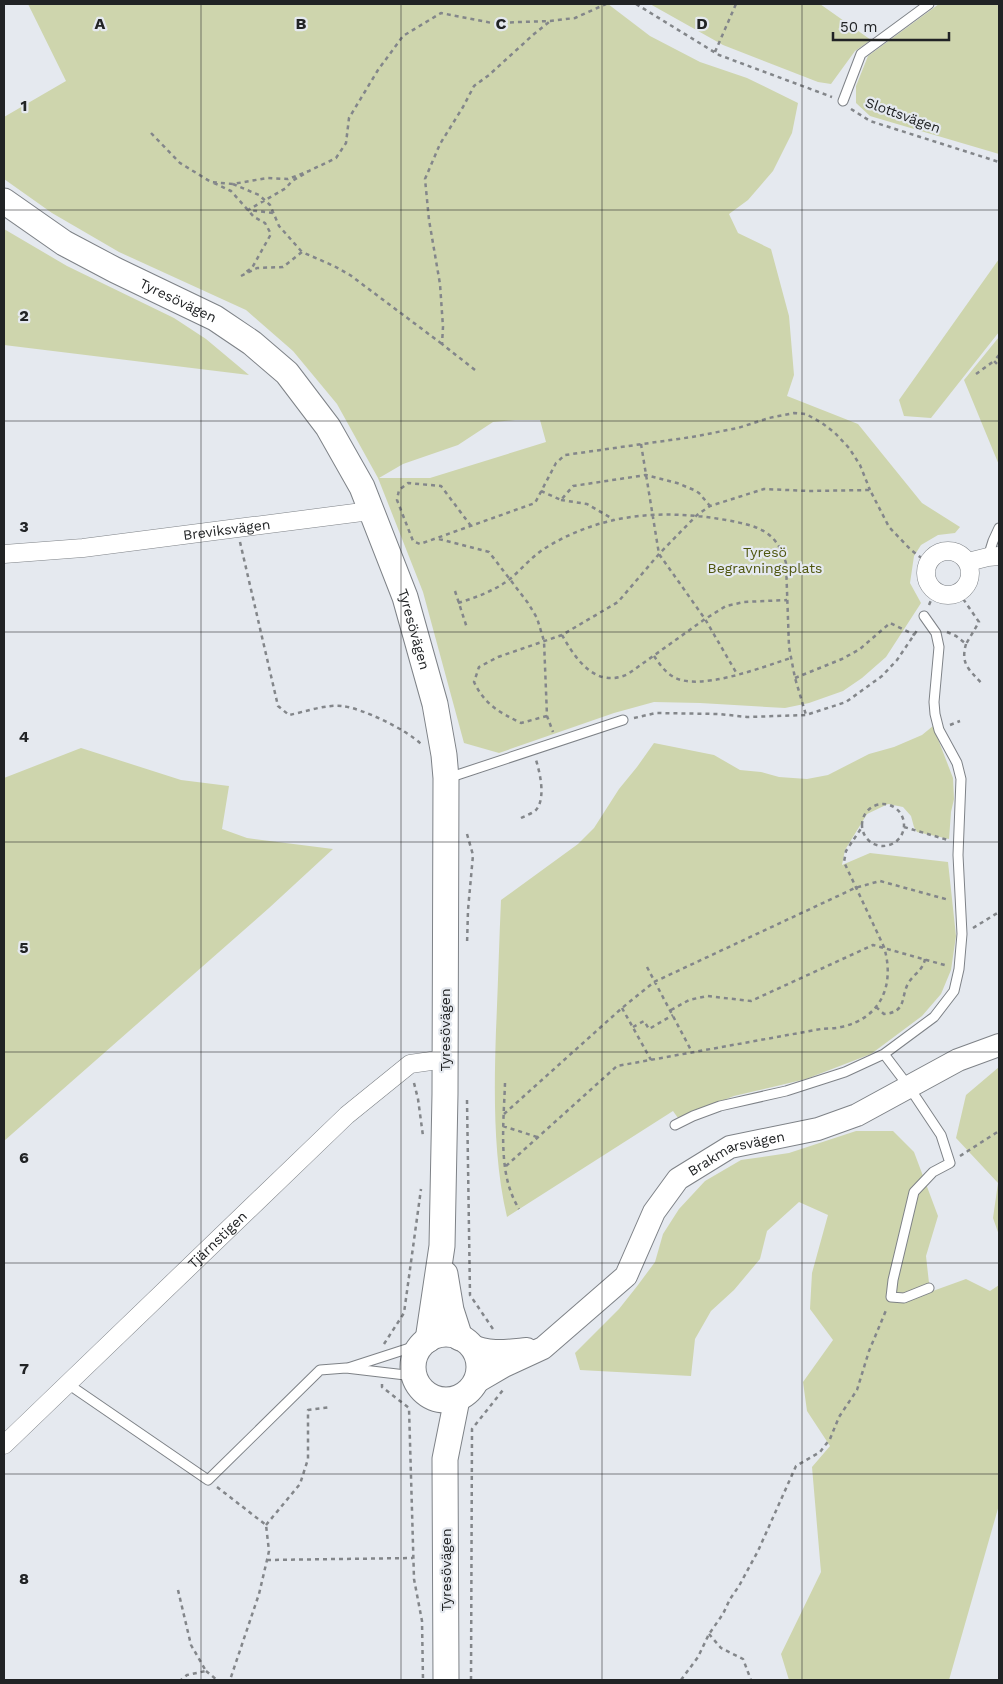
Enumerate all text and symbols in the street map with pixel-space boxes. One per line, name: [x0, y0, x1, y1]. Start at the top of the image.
scale bar: [833, 10, 949, 42]
text: A: [95, 14, 106, 33]
text: B: [296, 14, 307, 33]
text: C: [496, 14, 507, 33]
text: D: [696, 14, 708, 33]
text: 50 m: [840, 18, 877, 36]
street label: Slottsvägen: [863, 94, 943, 136]
text: 1: [21, 96, 27, 115]
street label: Tyresövägen: [137, 275, 219, 326]
text: 2: [19, 306, 29, 325]
street label: Breviksvägen: [182, 516, 271, 543]
text: 3: [19, 517, 29, 536]
park label: Tyresö Begravningsplats: [708, 544, 822, 576]
street label: Tyresövägen: [395, 587, 433, 671]
text: 4: [19, 727, 29, 746]
text: 5: [19, 938, 29, 957]
street label: Tyresövägen: [437, 988, 453, 1072]
street label: Brakmarsvägen: [685, 1128, 786, 1179]
text: 6: [19, 1148, 29, 1167]
street label: Tjärnstigen: [185, 1208, 250, 1272]
text: 7: [19, 1359, 29, 1378]
street label: Tyresövägen: [438, 1528, 454, 1612]
text: 8: [19, 1569, 29, 1588]

